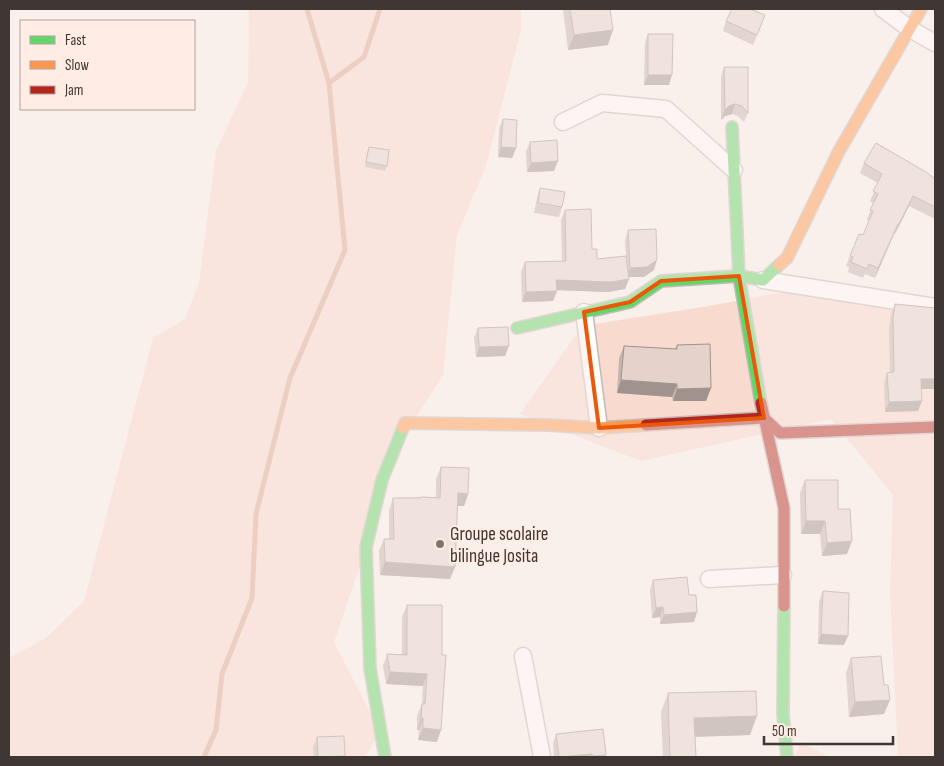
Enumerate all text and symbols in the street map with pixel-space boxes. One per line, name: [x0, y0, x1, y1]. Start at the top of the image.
legend: [20, 20, 195, 110]
text: Fast: [65, 31, 87, 50]
text: Slow: [65, 56, 89, 75]
text: Jam: [64, 81, 83, 100]
place label: Groupe scolaire bilingue Josita: [450, 523, 548, 568]
marker: Groupe scolaire bilingue Josita: [434, 538, 446, 550]
scale bar: [764, 714, 893, 746]
text: 50 m: [772, 722, 797, 741]

